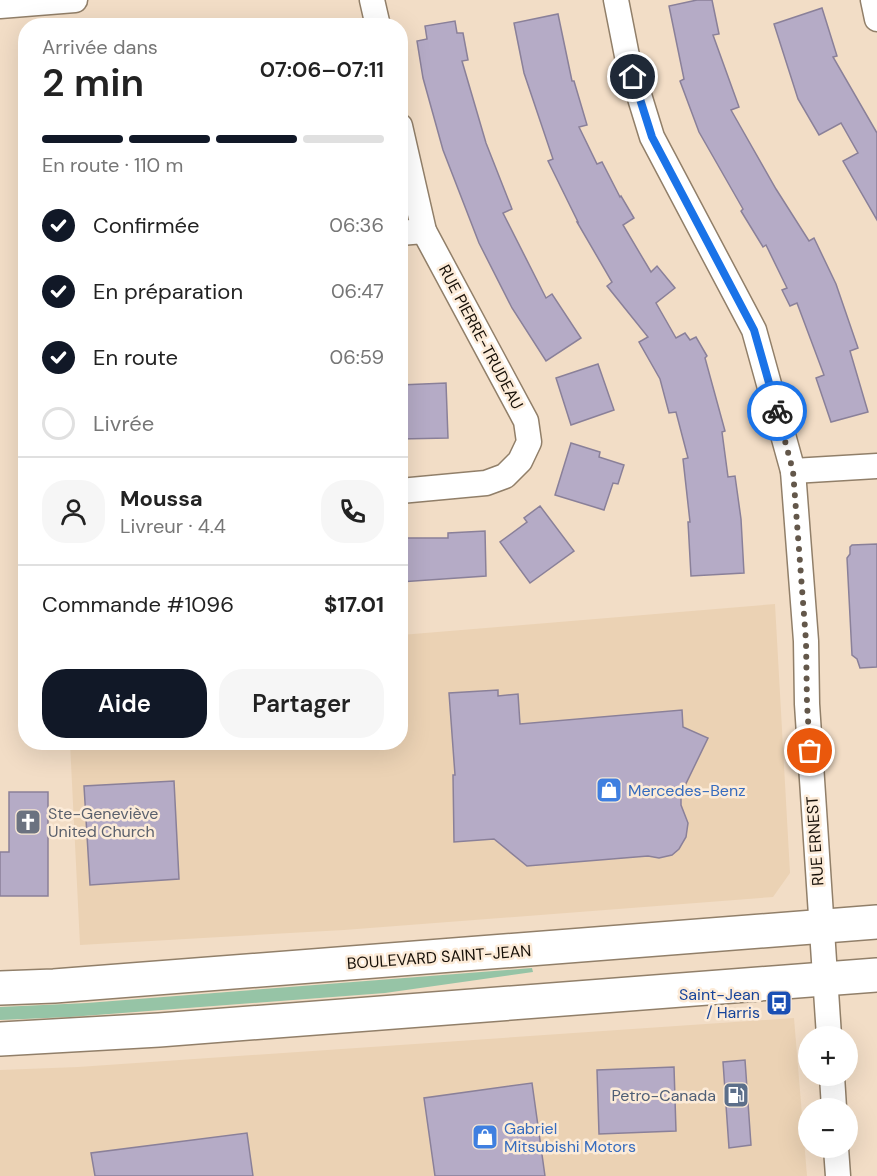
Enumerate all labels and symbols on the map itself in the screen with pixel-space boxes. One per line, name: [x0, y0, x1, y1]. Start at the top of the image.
pin: [607, 51, 658, 102]
street label: RUE PIERRE-TRUDEAU: [434, 261, 528, 413]
courier: [747, 381, 807, 441]
pin: [784, 725, 835, 776]
shop icon: Mercedes-Benz: [594, 775, 624, 805]
place label: Mercedes-Benz: [628, 780, 745, 801]
street label: RUE ERNEST: [801, 795, 829, 887]
place label: Ste-Geneviève United Church: [48, 803, 158, 842]
church icon: Ste-Geneviève United Church: [13, 807, 43, 837]
street label: BOULEVARD SAINT-JEAN: [346, 940, 532, 974]
place label: Saint-Jean / Harris: [679, 984, 760, 1023]
bus stop icon: Saint-Jean / Harris: [764, 988, 794, 1018]
fuel station icon: Petro-Canada: [721, 1080, 751, 1110]
place label: Petro-Canada: [612, 1085, 716, 1106]
place label: Gabriel Mitsubishi Motors: [504, 1118, 636, 1157]
shop icon: Gabriel Mitsubishi Motors: [470, 1122, 500, 1152]

